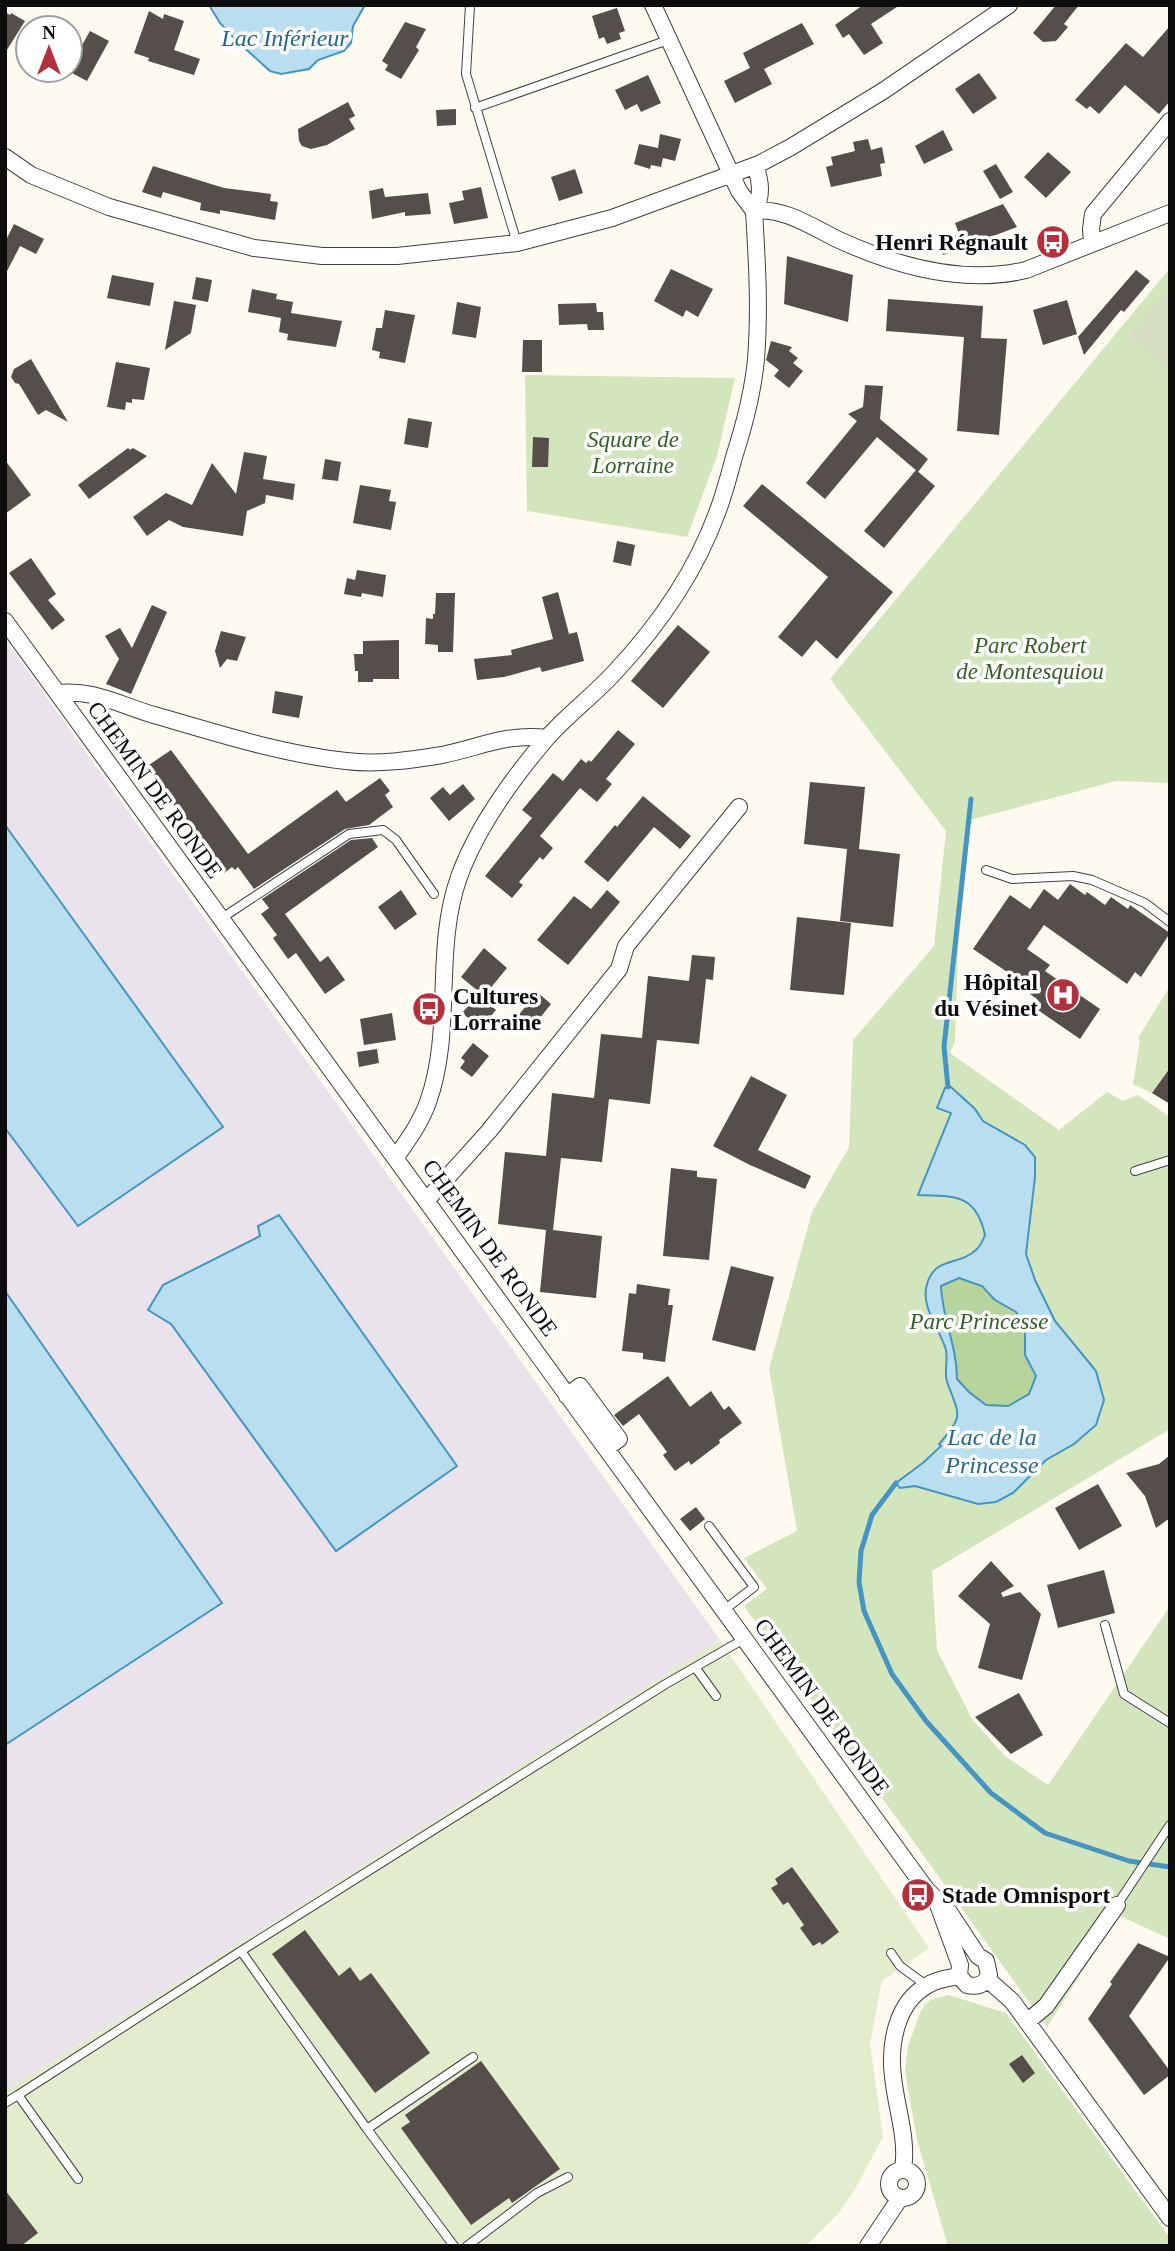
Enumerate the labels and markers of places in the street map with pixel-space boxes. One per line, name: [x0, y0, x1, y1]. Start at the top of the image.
bus stop icon: Henri Régnault: [1034, 223, 1072, 261]
place label: Henri Régnault: [875, 230, 1028, 255]
place label: Hôpital du Vésinet: [934, 970, 1038, 1021]
hospital icon: Hôpital du Vésinet: [1044, 976, 1082, 1014]
place label: Cultures Lorraine: [453, 984, 541, 1035]
bus stop icon: Cultures Lorraine: [410, 990, 448, 1028]
bus stop icon: Stade Omnisport: [899, 1876, 937, 1914]
place label: Stade Omnisport: [942, 1883, 1110, 1908]

